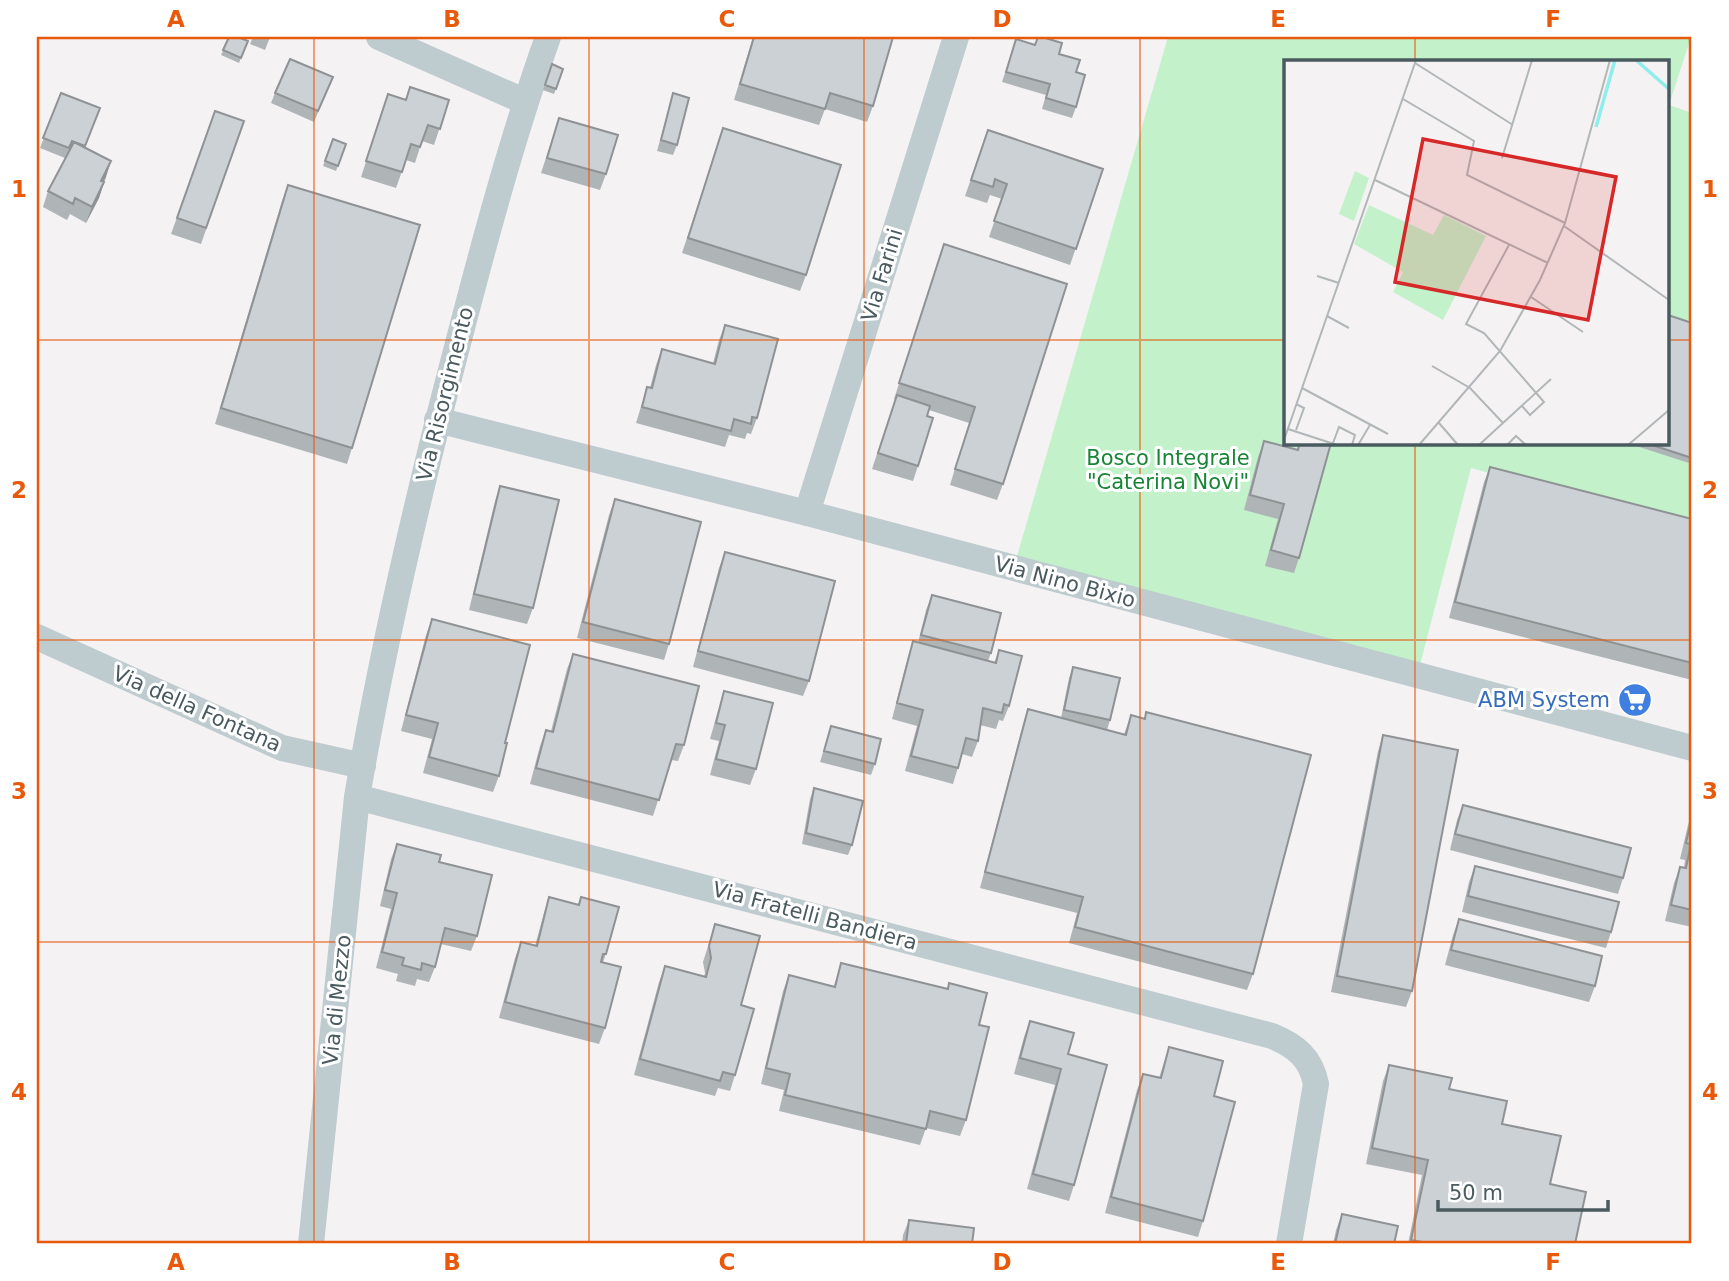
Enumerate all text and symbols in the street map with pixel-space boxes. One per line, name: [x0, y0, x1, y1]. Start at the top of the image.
text: A: [167, 6, 185, 32]
text: B: [443, 6, 461, 32]
text: C: [719, 6, 735, 32]
text: D: [992, 6, 1012, 32]
text: E: [1270, 6, 1286, 32]
text: F: [1545, 6, 1561, 32]
inset map: [1284, 60, 1670, 444]
text: 1: [11, 176, 27, 202]
text: 1: [1702, 176, 1718, 202]
street label: Via Farini: [857, 226, 907, 324]
street label: Via Risorgimento: [412, 304, 478, 484]
park label: Bosco Integrale "Caterina Novi": [1086, 446, 1250, 494]
text: 2: [11, 477, 27, 503]
text: 2: [1702, 477, 1718, 503]
street label: Via Nino Bixio: [992, 552, 1138, 612]
street label: Via della Fontana: [109, 661, 285, 757]
supermarket icon: ABM System: [1616, 681, 1654, 719]
place label: ABM System: [1478, 688, 1610, 712]
text: 3: [11, 778, 27, 804]
text: 3: [1702, 778, 1718, 804]
street label: Via Fratelli Bandiera: [710, 877, 920, 955]
street label: Via di Mezzo: [318, 934, 356, 1066]
text: 4: [11, 1079, 27, 1105]
text: 4: [1702, 1079, 1718, 1105]
scale bar: [1438, 1169, 1608, 1213]
text: 50 m: [1449, 1181, 1503, 1205]
text: A: [167, 1249, 185, 1275]
text: B: [443, 1249, 461, 1275]
text: C: [719, 1249, 735, 1275]
text: D: [992, 1249, 1012, 1275]
text: E: [1270, 1249, 1286, 1275]
text: F: [1545, 1249, 1561, 1275]

